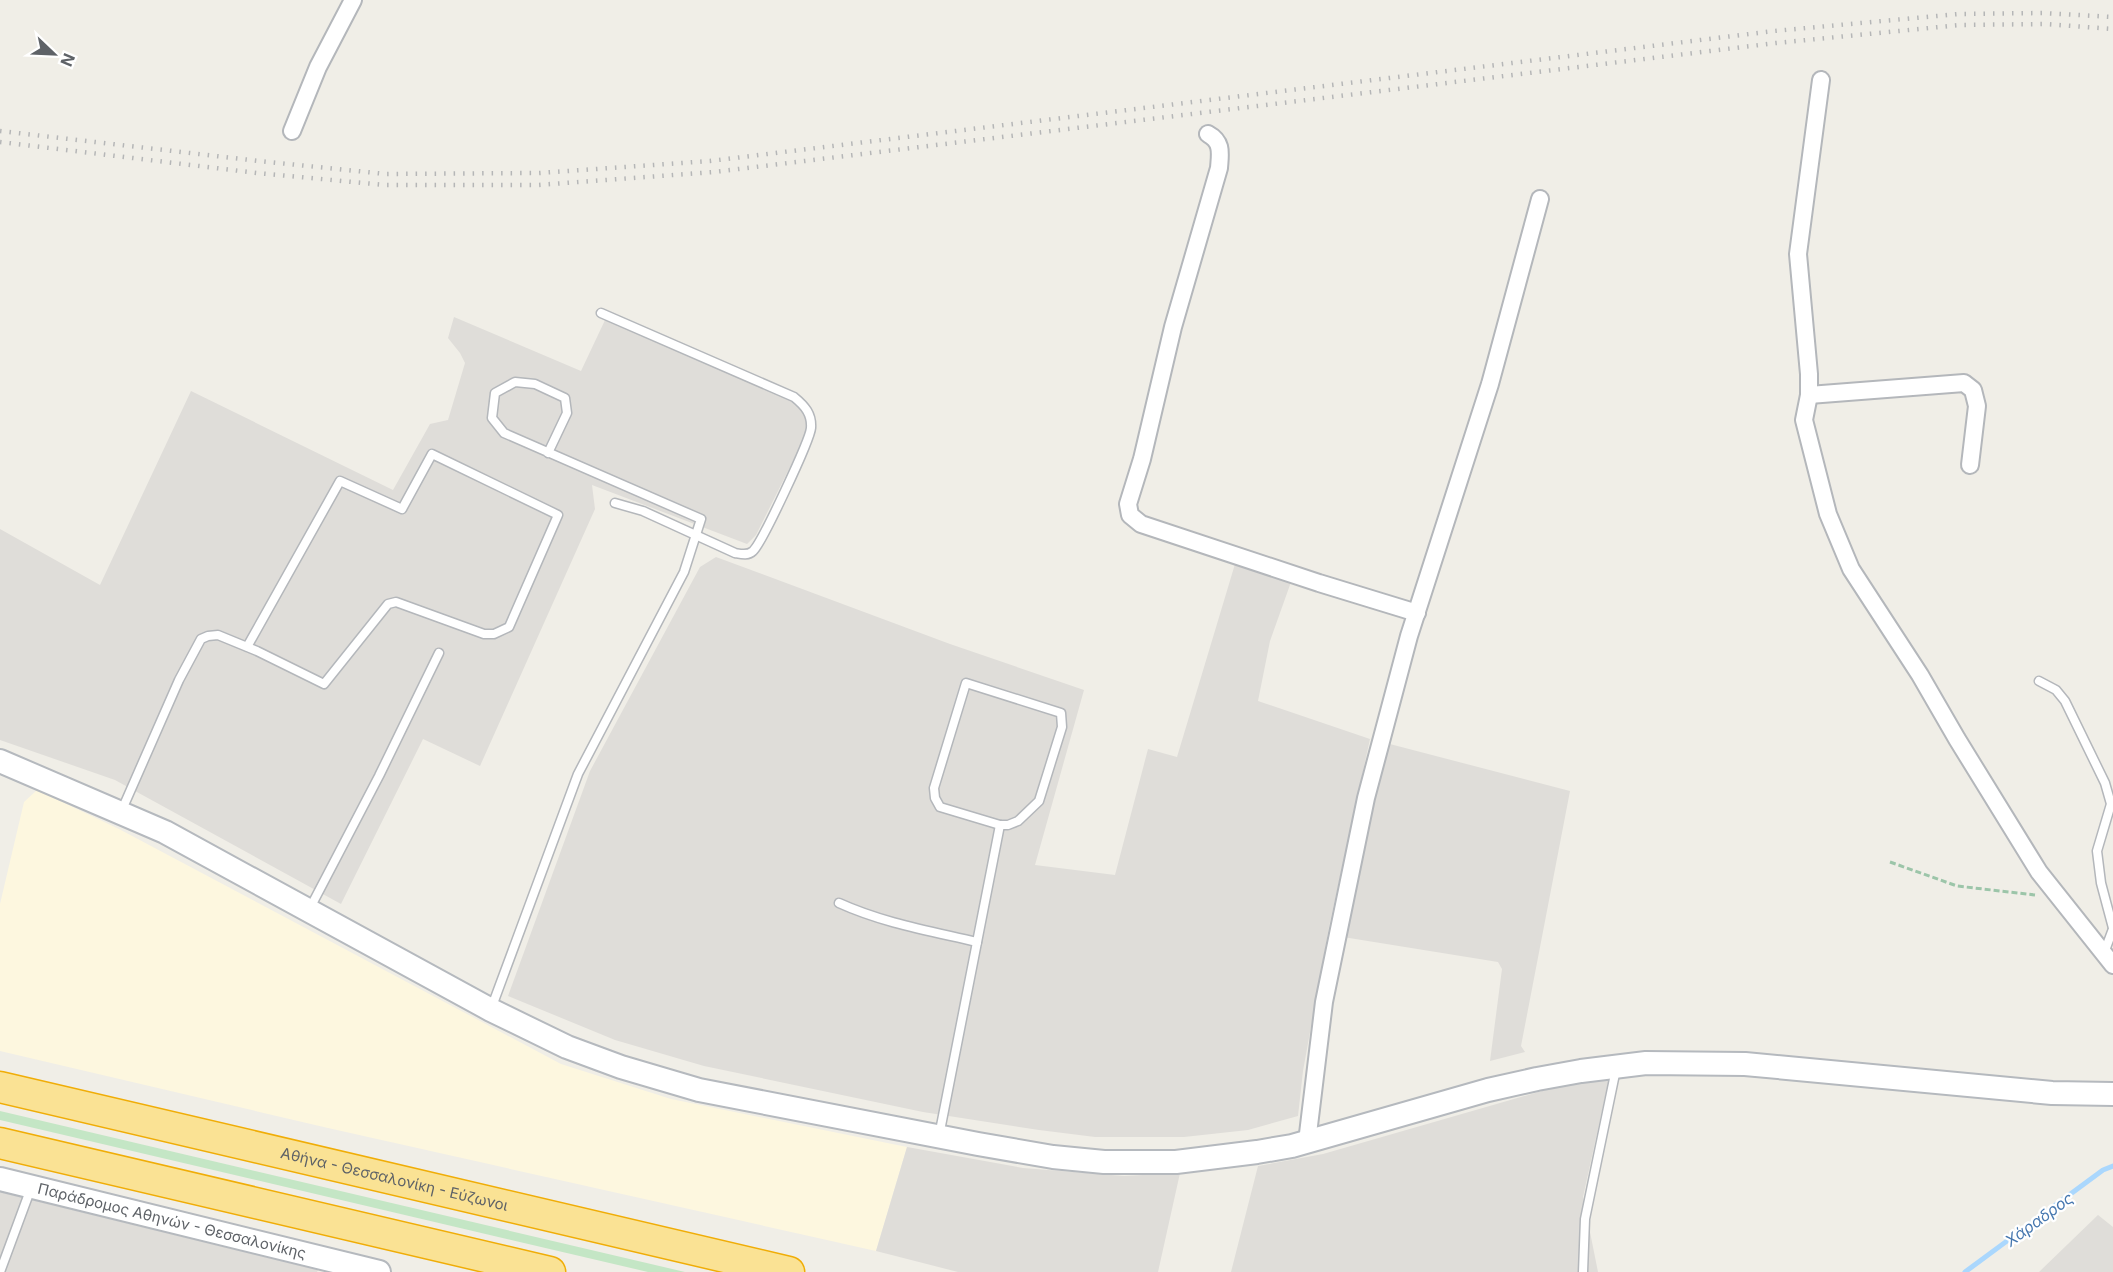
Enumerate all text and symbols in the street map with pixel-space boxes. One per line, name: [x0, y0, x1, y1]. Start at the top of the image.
north arrow: [24, 24, 84, 84]
text: N: [56, 50, 79, 69]
street label: Αθήνα - Θεσσαλονίκη - Εύζωνοι: [279, 1143, 510, 1215]
street label: Παράδρομος Αθηνών - Θεσσαλονίκης: [36, 1179, 308, 1263]
water label: Χάραδρος: [2000, 1188, 2077, 1251]

